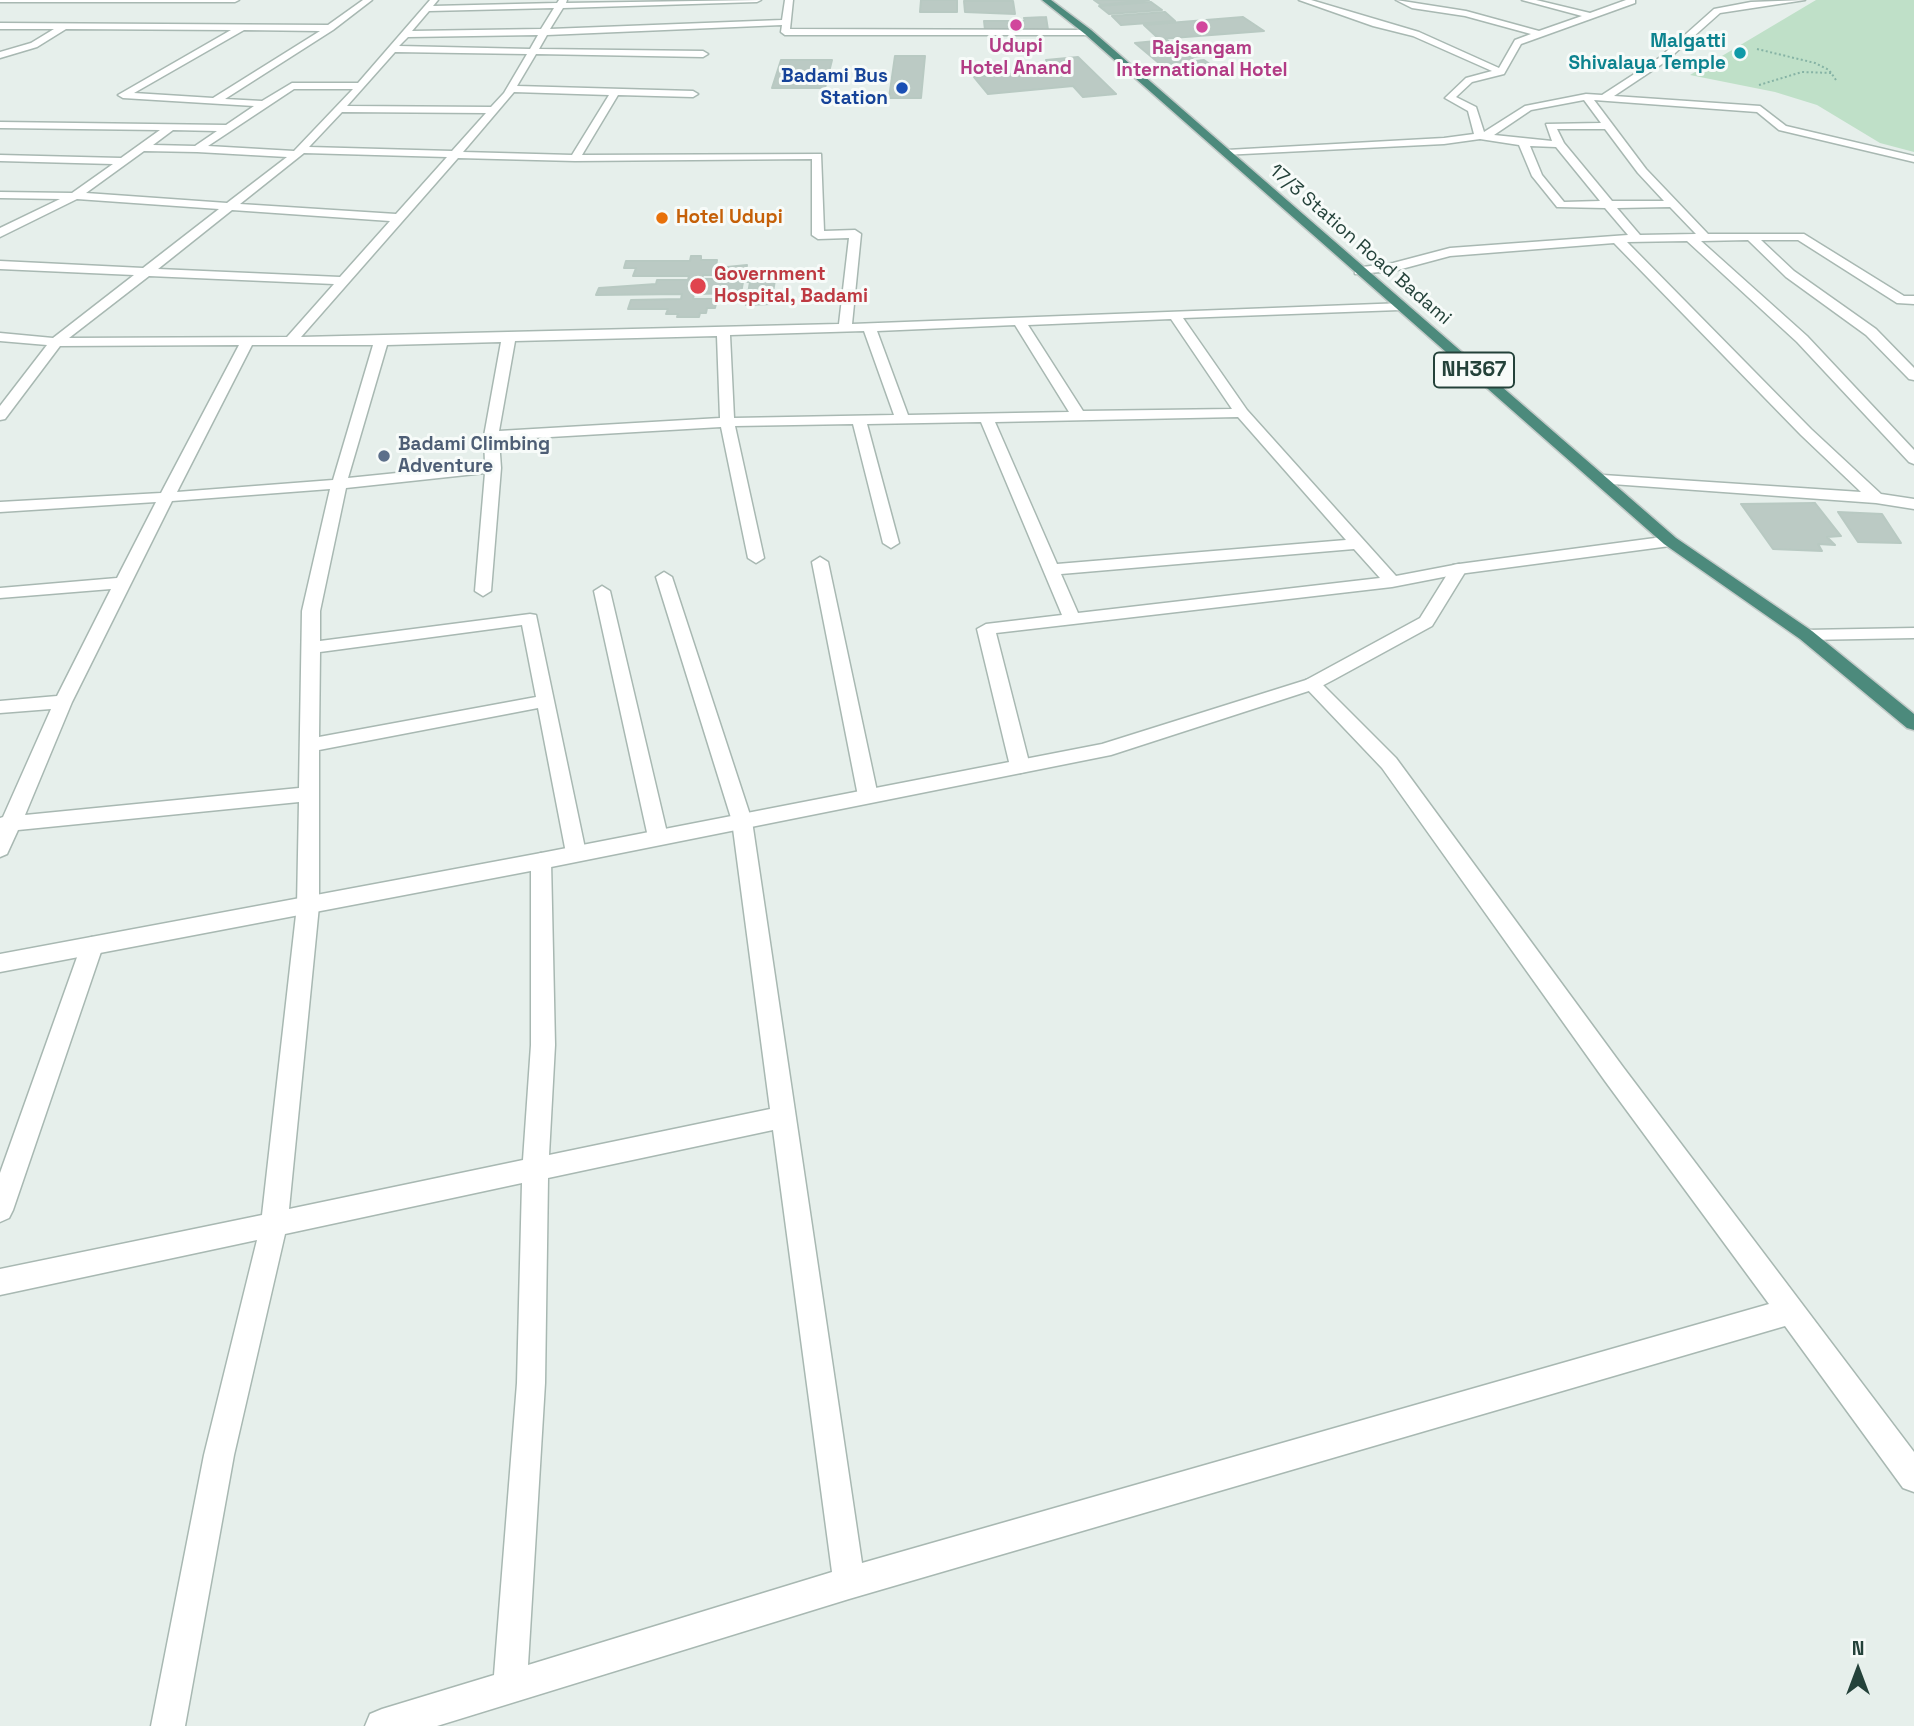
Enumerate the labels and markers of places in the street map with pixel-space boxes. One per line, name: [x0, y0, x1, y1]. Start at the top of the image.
marker: Udupi Hotel Anand: [1008, 17, 1024, 33]
marker: Rajsangam International Hotel: [1194, 19, 1210, 35]
place label: Malgatti Shivalaya Temple: [1569, 31, 1726, 75]
place label: Udupi Hotel Anand: [960, 36, 1072, 80]
place label: Rajsangam International Hotel: [1116, 38, 1288, 82]
marker: Malgatti Shivalaya Temple: [1732, 45, 1748, 61]
place label: Badami Bus Station: [781, 66, 888, 110]
marker: Badami Bus Station: [894, 80, 910, 96]
place label: Hotel Udupi: [676, 207, 783, 229]
marker: Hotel Udupi: [654, 210, 670, 226]
place label: Government Hospital, Badami: [714, 264, 868, 308]
marker: Government Hospital, Badami: [688, 276, 708, 296]
place label: Badami Climbing Adventure: [398, 434, 550, 478]
marker: Badami Climbing Adventure: [376, 448, 392, 464]

